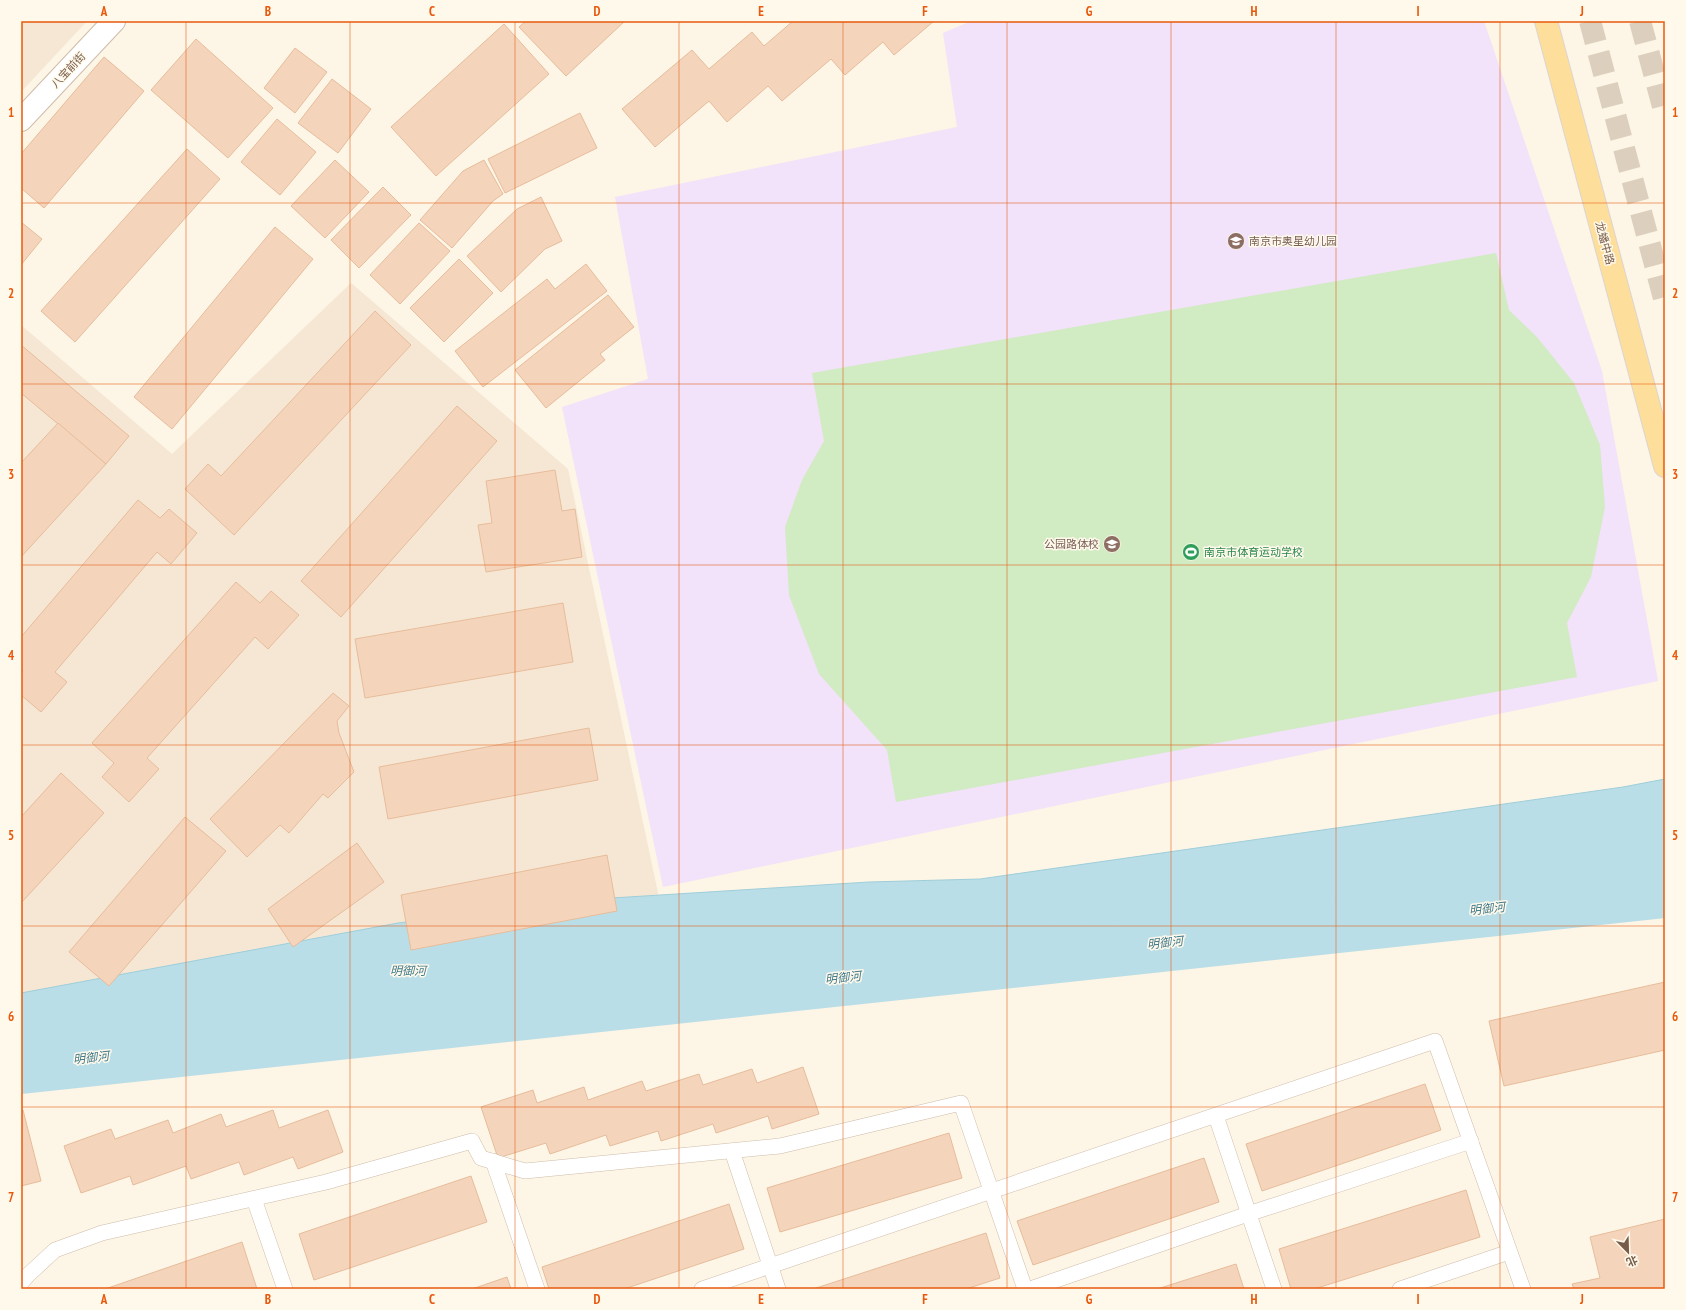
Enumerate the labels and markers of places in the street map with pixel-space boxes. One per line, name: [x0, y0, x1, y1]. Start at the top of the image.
school or university icon: 南京市奥星幼儿园: [1226, 231, 1246, 251]
place label: 南京市奥星幼儿园: [1249, 234, 1337, 248]
school or university icon: 公园路体校: [1102, 534, 1122, 554]
place label: 公园路体校: [1044, 537, 1099, 551]
sports icon: 南京市体育运动学校: [1181, 542, 1201, 562]
place label: 南京市体育运动学校: [1204, 545, 1303, 559]

